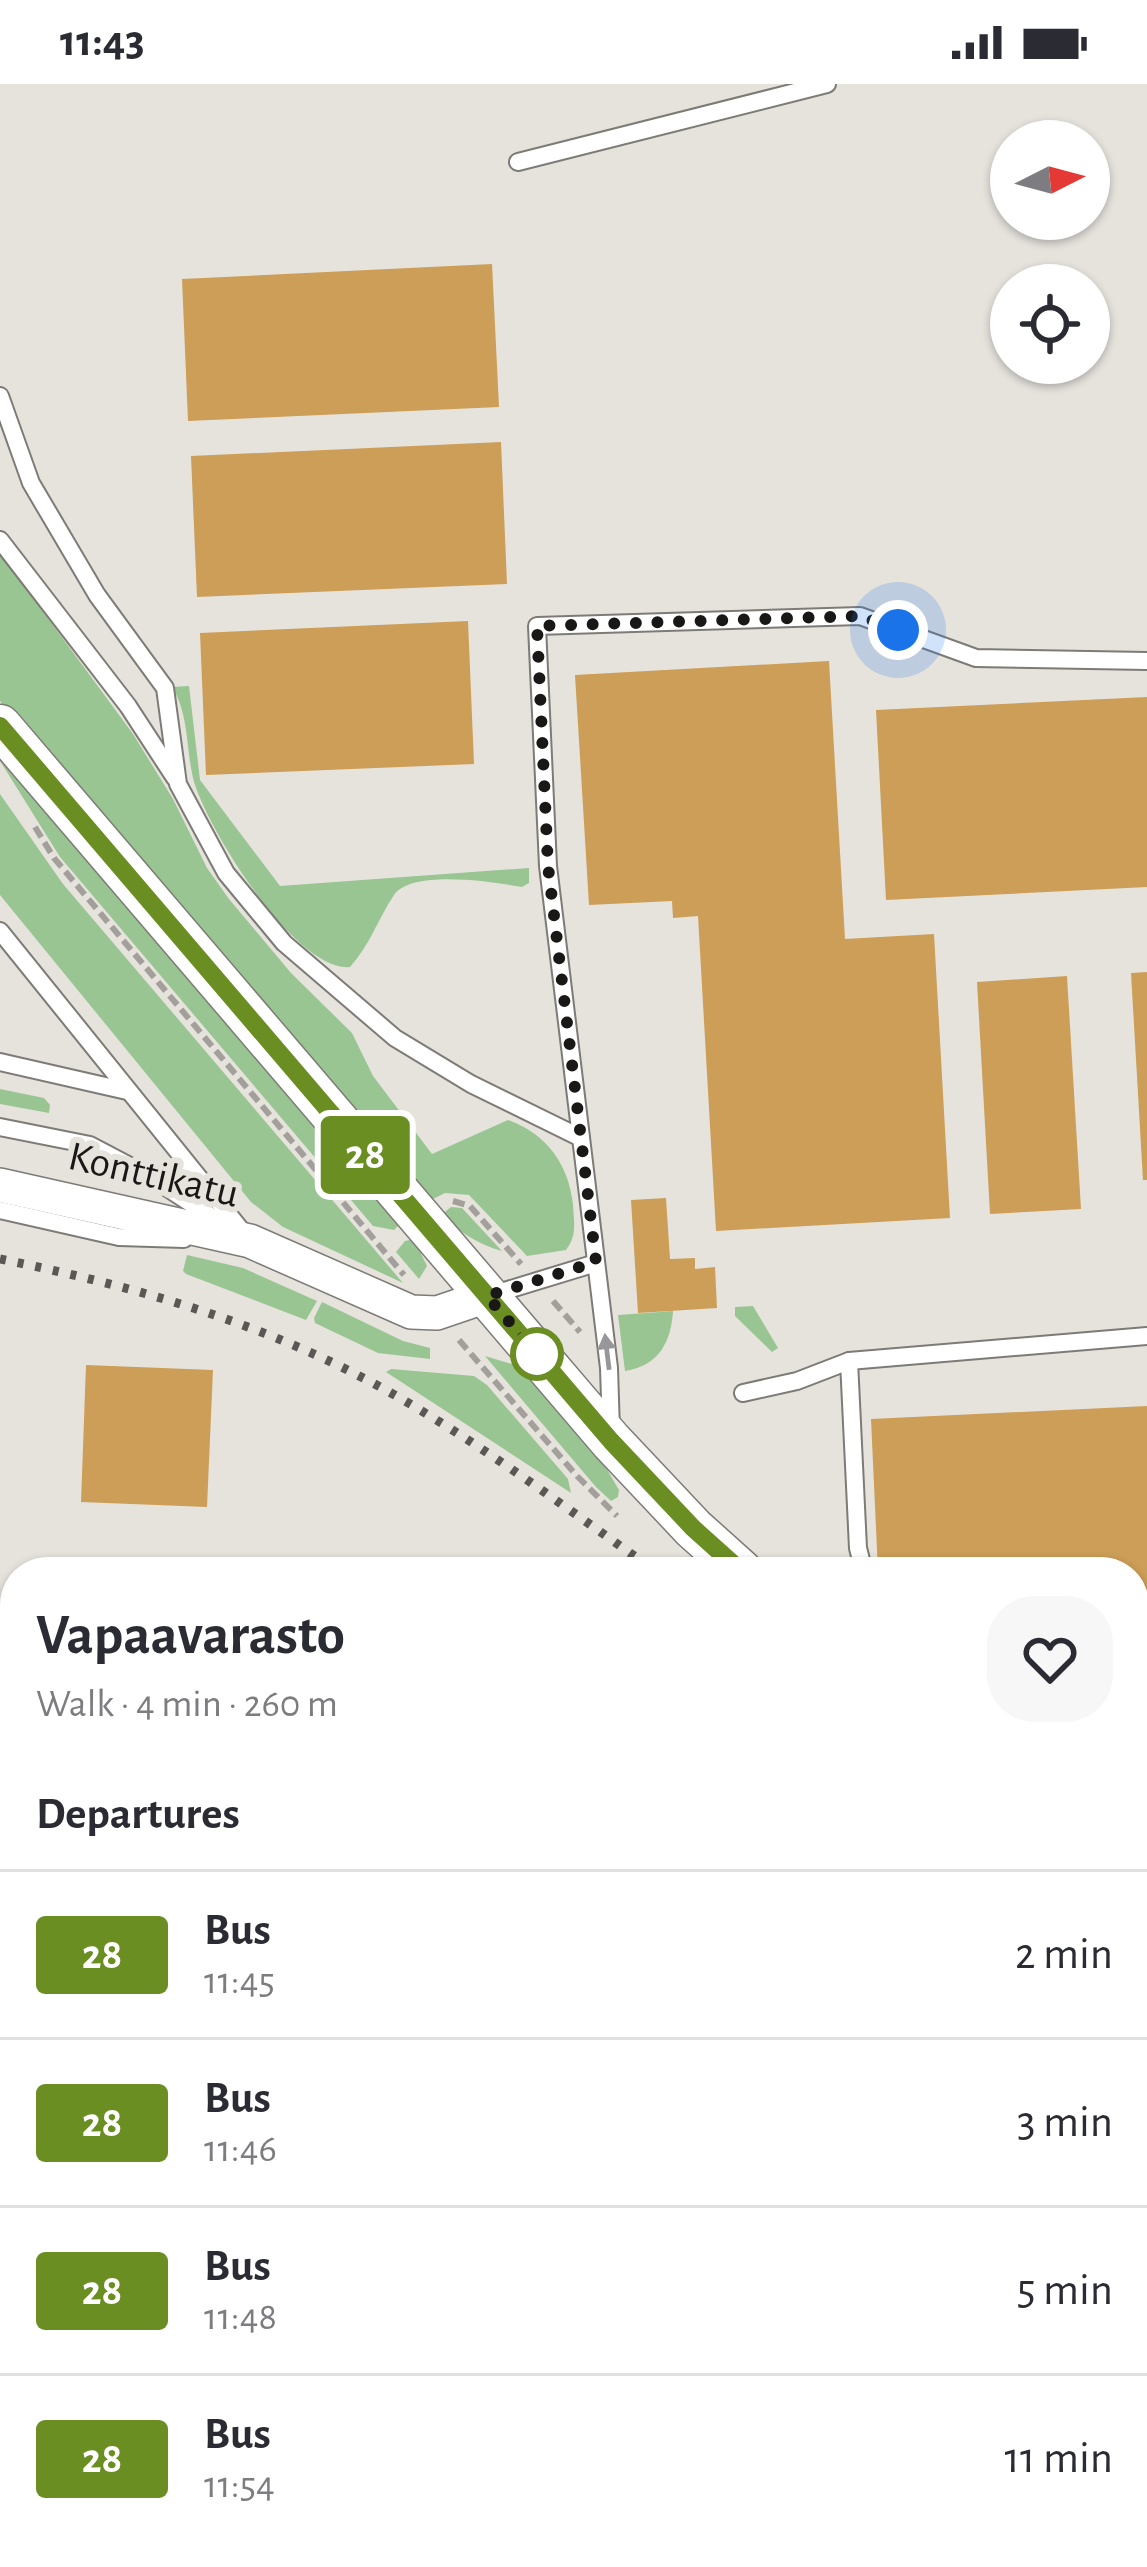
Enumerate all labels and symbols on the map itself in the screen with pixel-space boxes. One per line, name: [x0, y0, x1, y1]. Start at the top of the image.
north arrow: [990, 120, 1110, 240]
your location: [868, 600, 928, 660]
line badge: 28: [311, 1116, 419, 1194]
street label: Konttikatu: [64, 1135, 243, 1215]
unlabelled marker: [512, 1329, 562, 1379]
one-way arrow: [597, 1332, 616, 1370]

